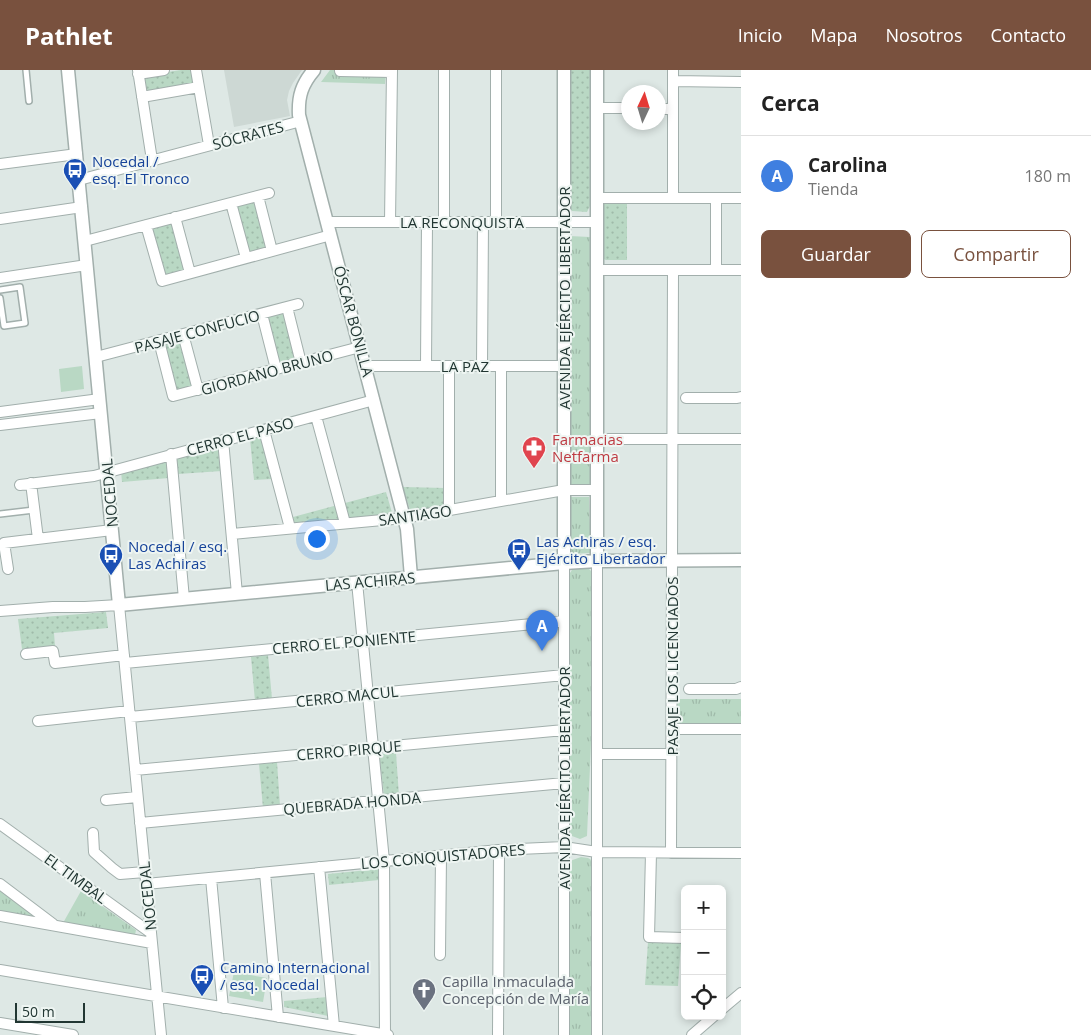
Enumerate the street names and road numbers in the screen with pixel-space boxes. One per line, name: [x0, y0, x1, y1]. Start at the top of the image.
street label: SÓCRATES: [210, 116, 286, 154]
street label: AVENIDA EJÉRCITO LIBERTADOR: [554, 186, 574, 409]
street label: LA RECONQUISTA: [400, 212, 525, 232]
street label: ÓSCAR BONILLA: [330, 263, 379, 379]
street label: PASAJE CONFUCIO: [132, 305, 262, 357]
street label: GIORDANO BRUNO: [199, 345, 335, 399]
street label: LA PAZ: [441, 356, 489, 376]
street label: CERRO EL PASO: [184, 412, 296, 460]
street label: NOCEDAL: [96, 458, 122, 528]
street label: SANTIAGO: [377, 500, 453, 530]
street label: LAS ACHIRAS: [324, 567, 416, 595]
street label: PASAJE LOS LICENCIADOS: [662, 576, 682, 756]
street label: CERRO EL PONIENTE: [271, 626, 417, 658]
street label: AVENIDA EJÉRCITO LIBERTADOR: [554, 666, 574, 889]
street label: CERRO MACUL: [295, 681, 399, 711]
street label: CERRO PIRQUE: [296, 735, 402, 765]
street label: QUEBRADA HONDA: [282, 787, 422, 819]
street label: LOS CONQUISTADORES: [360, 839, 526, 873]
street label: EL TIMBAL: [41, 848, 112, 908]
street label: NOCEDAL: [133, 861, 161, 931]

